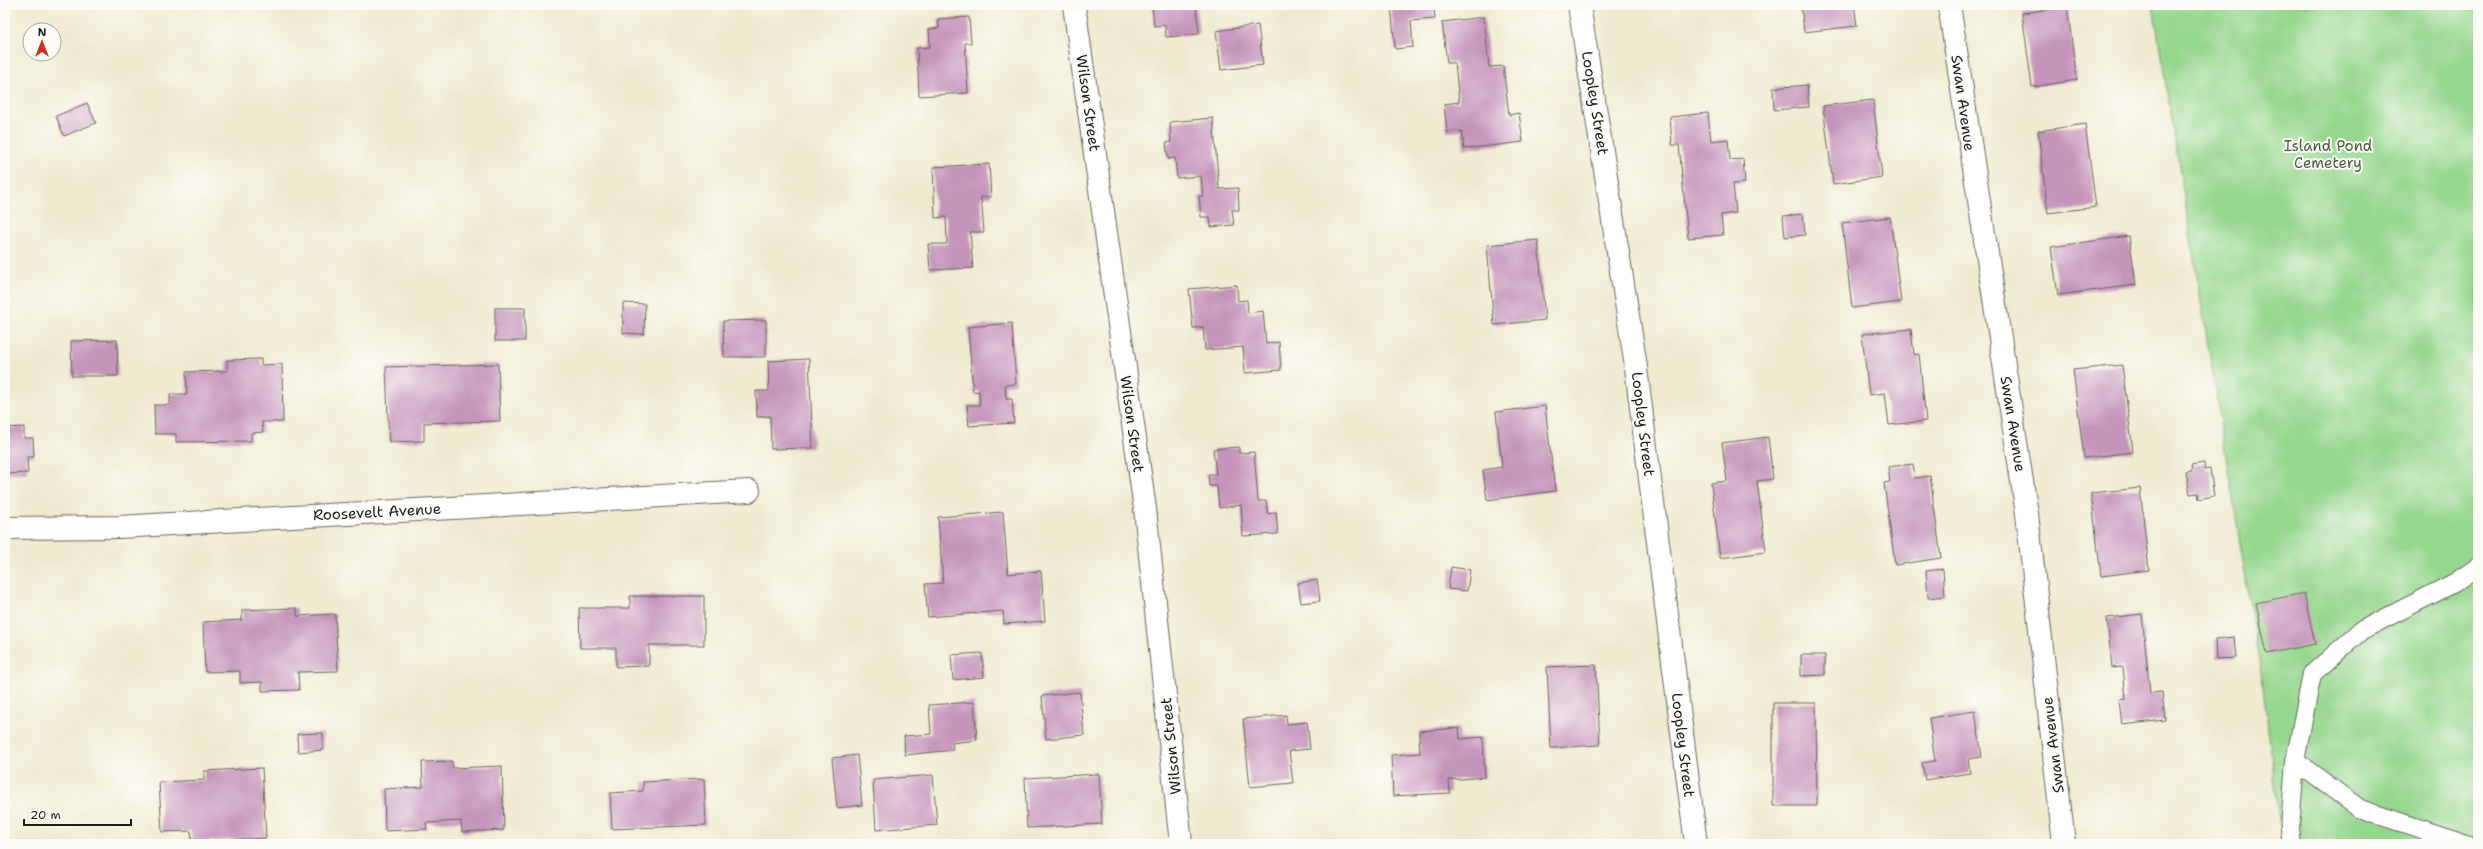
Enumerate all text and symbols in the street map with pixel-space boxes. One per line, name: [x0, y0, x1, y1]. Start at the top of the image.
north arrow: [22, 22, 62, 62]
text: N: [38, 25, 47, 40]
street label: Loopley Street: [1577, 50, 1613, 156]
street label: Wilson Street: [1071, 53, 1105, 153]
street label: Swan Avenue: [1946, 54, 1980, 152]
park label: Island Pond Cemetery: [2284, 136, 2373, 173]
street label: Loopley Street: [1627, 371, 1659, 477]
street label: Wilson Street: [1115, 374, 1149, 474]
street label: Swan Avenue: [1996, 375, 2030, 473]
street label: Roosevelt Avenue: [312, 499, 442, 525]
street label: Loopley Street: [1667, 692, 1699, 798]
street label: Wilson Street: [1156, 696, 1186, 796]
street label: Swan Avenue: [2037, 696, 2069, 794]
scale bar: [24, 801, 131, 827]
text: 20 m: [30, 807, 61, 823]

